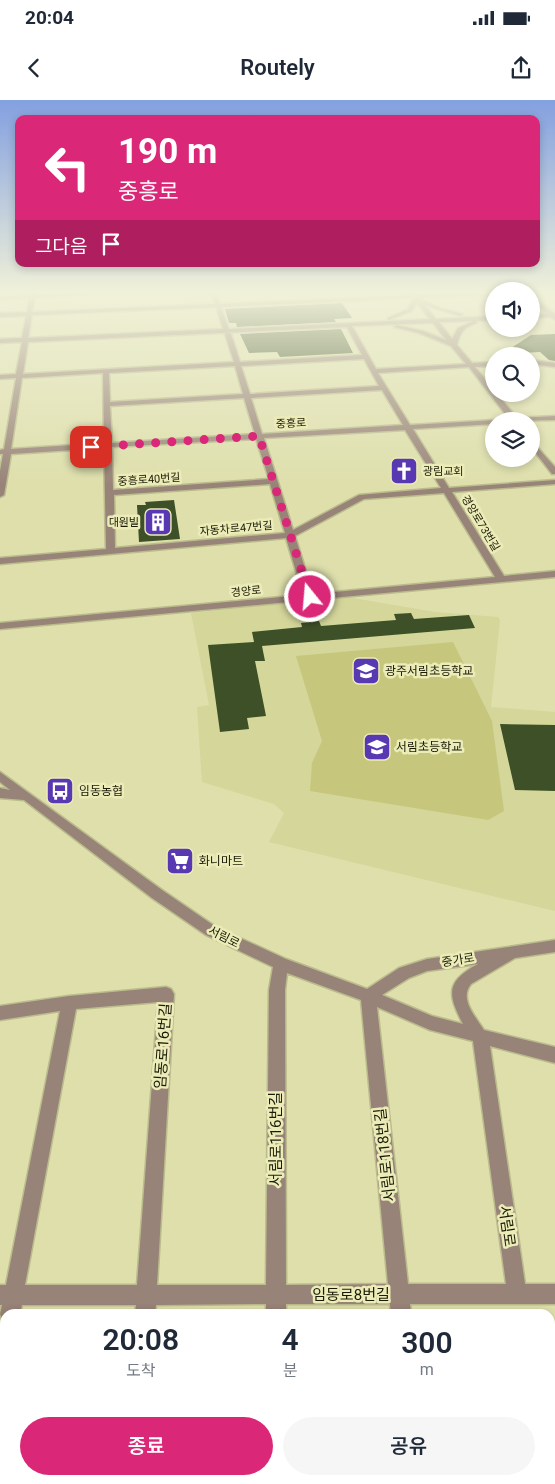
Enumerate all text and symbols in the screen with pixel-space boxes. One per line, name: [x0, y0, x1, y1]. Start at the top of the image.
text: 20:04: [25, 6, 74, 29]
icon: back: [20, 54, 48, 82]
icon: share: [507, 54, 535, 82]
text: Routely: [240, 55, 315, 80]
text: 190 m: [118, 131, 217, 172]
icon: left: [35, 135, 100, 200]
text: 중흥로: [118, 179, 179, 204]
icon: arrive: [97, 230, 125, 258]
text: 그다음: [35, 235, 87, 258]
map controls: [485, 282, 540, 467]
button: sound: [485, 282, 540, 337]
button: search: [485, 347, 540, 402]
button: layers: [485, 412, 540, 467]
street label: 중흥로: [276, 416, 307, 431]
pin: [70, 426, 112, 468]
icon: arrive: [77, 433, 105, 461]
church icon: 광림교회: [389, 456, 419, 486]
place label: 광림교회: [423, 465, 463, 478]
street label: 중흥로40번길: [117, 471, 181, 488]
street label: 경양로73번길: [459, 493, 502, 554]
building icon: 대원빌: [143, 507, 173, 537]
place label: 대원빌: [109, 516, 139, 529]
street label: 자동차로47번길: [199, 519, 273, 538]
position arrow: [283, 570, 335, 622]
street label: 경양로: [230, 583, 262, 600]
school or university icon: 광주서림초등학교: [351, 656, 381, 686]
place label: 광주서림초등학교: [385, 664, 473, 678]
school or university icon: 서림초등학교: [362, 732, 392, 762]
place label: 서림초등학교: [396, 740, 462, 754]
bus stop icon: 임동농협: [45, 776, 75, 806]
place label: 임동농협: [79, 784, 123, 798]
supermarket icon: 화니마트: [165, 846, 195, 876]
place label: 화니마트: [199, 854, 243, 868]
street label: 서림로: [206, 923, 242, 951]
street label: 중가로: [441, 950, 475, 970]
street label: 임동로16번길: [151, 1003, 175, 1089]
street label: 서림로116번길: [267, 1092, 285, 1186]
street label: 서림로118번길: [371, 1107, 399, 1203]
street label: 서림로: [495, 1204, 519, 1248]
street label: 임동로8번길: [312, 1286, 390, 1304]
text: 20:08: [102, 1322, 179, 1357]
text: 4: [282, 1322, 299, 1357]
text: 300: [401, 1325, 453, 1360]
text: m: [420, 1360, 434, 1379]
text: 도착: [126, 1361, 156, 1380]
text: 분: [283, 1361, 298, 1380]
button: 종료: [20, 1417, 273, 1475]
button: 공유: [283, 1417, 535, 1475]

